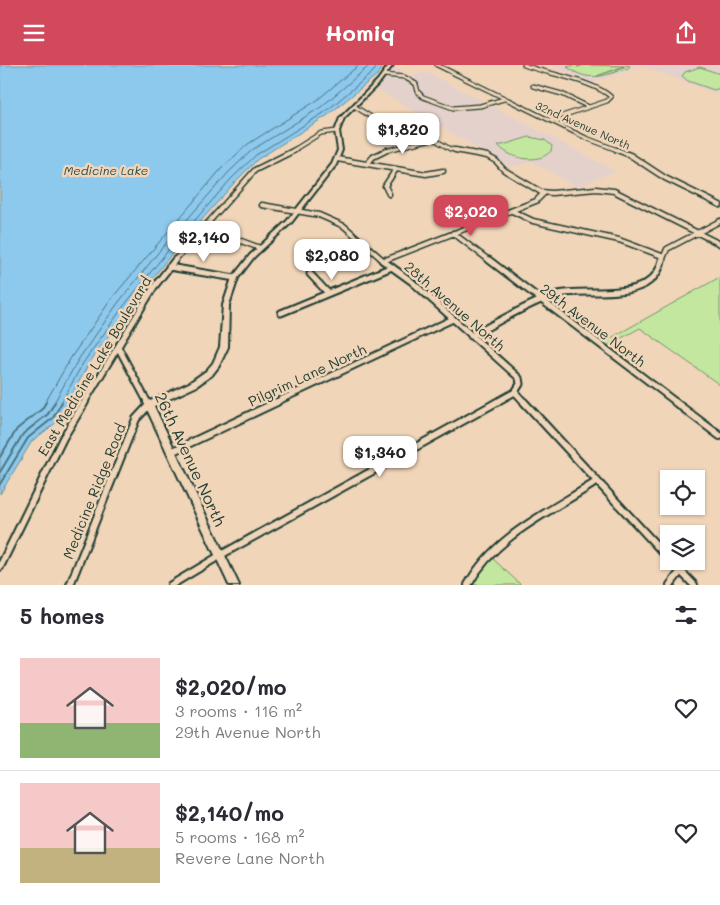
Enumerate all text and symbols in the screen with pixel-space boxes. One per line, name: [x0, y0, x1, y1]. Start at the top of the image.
text: Homiq: [325, 18, 395, 47]
icon: menu: [20, 19, 48, 47]
icon: share: [672, 19, 700, 47]
street label: 32nd Avenue North: [533, 97, 633, 153]
pin: $1,820: [362, 113, 444, 155]
text: $1,820: [377, 118, 429, 139]
water label: Medicine Lake: [64, 162, 148, 178]
pin: $2,020: [430, 195, 512, 237]
text: $2,020: [444, 200, 498, 221]
pin: $2,140: [163, 221, 245, 263]
text: $2,140: [178, 226, 230, 247]
pin: $2,080: [291, 239, 373, 281]
text: $2,080: [305, 244, 359, 265]
street label: 28th Avenue North: [401, 257, 509, 355]
street label: East Medicine Lake Boulevard: [33, 273, 155, 459]
street label: 29th Avenue North: [536, 279, 650, 371]
street label: Pilgrim Lane North: [245, 339, 369, 411]
street label: 26th Avenue North: [151, 389, 231, 529]
street label: Medicine Ridge Road: [58, 420, 130, 562]
pin: $1,340: [339, 435, 421, 478]
text: $1,340: [354, 441, 406, 462]
map controls: [660, 470, 705, 570]
button: locate: [660, 470, 705, 515]
button: layers: [660, 525, 705, 570]
icon: filters: [672, 601, 700, 629]
text: 5 homes: [20, 602, 105, 629]
text: $2,020/mo: [175, 673, 287, 700]
icon: home: [60, 678, 120, 738]
icon: heart: [672, 694, 700, 722]
text: 3 rooms · 116 m²: [175, 700, 302, 721]
text: 29th Avenue North: [175, 721, 320, 742]
text: $2,140/mo: [175, 799, 284, 826]
icon: home: [60, 803, 120, 863]
icon: heart: [672, 819, 700, 847]
text: 5 rooms · 168 m²: [175, 826, 305, 847]
text: Revere Lane North: [175, 847, 324, 868]

